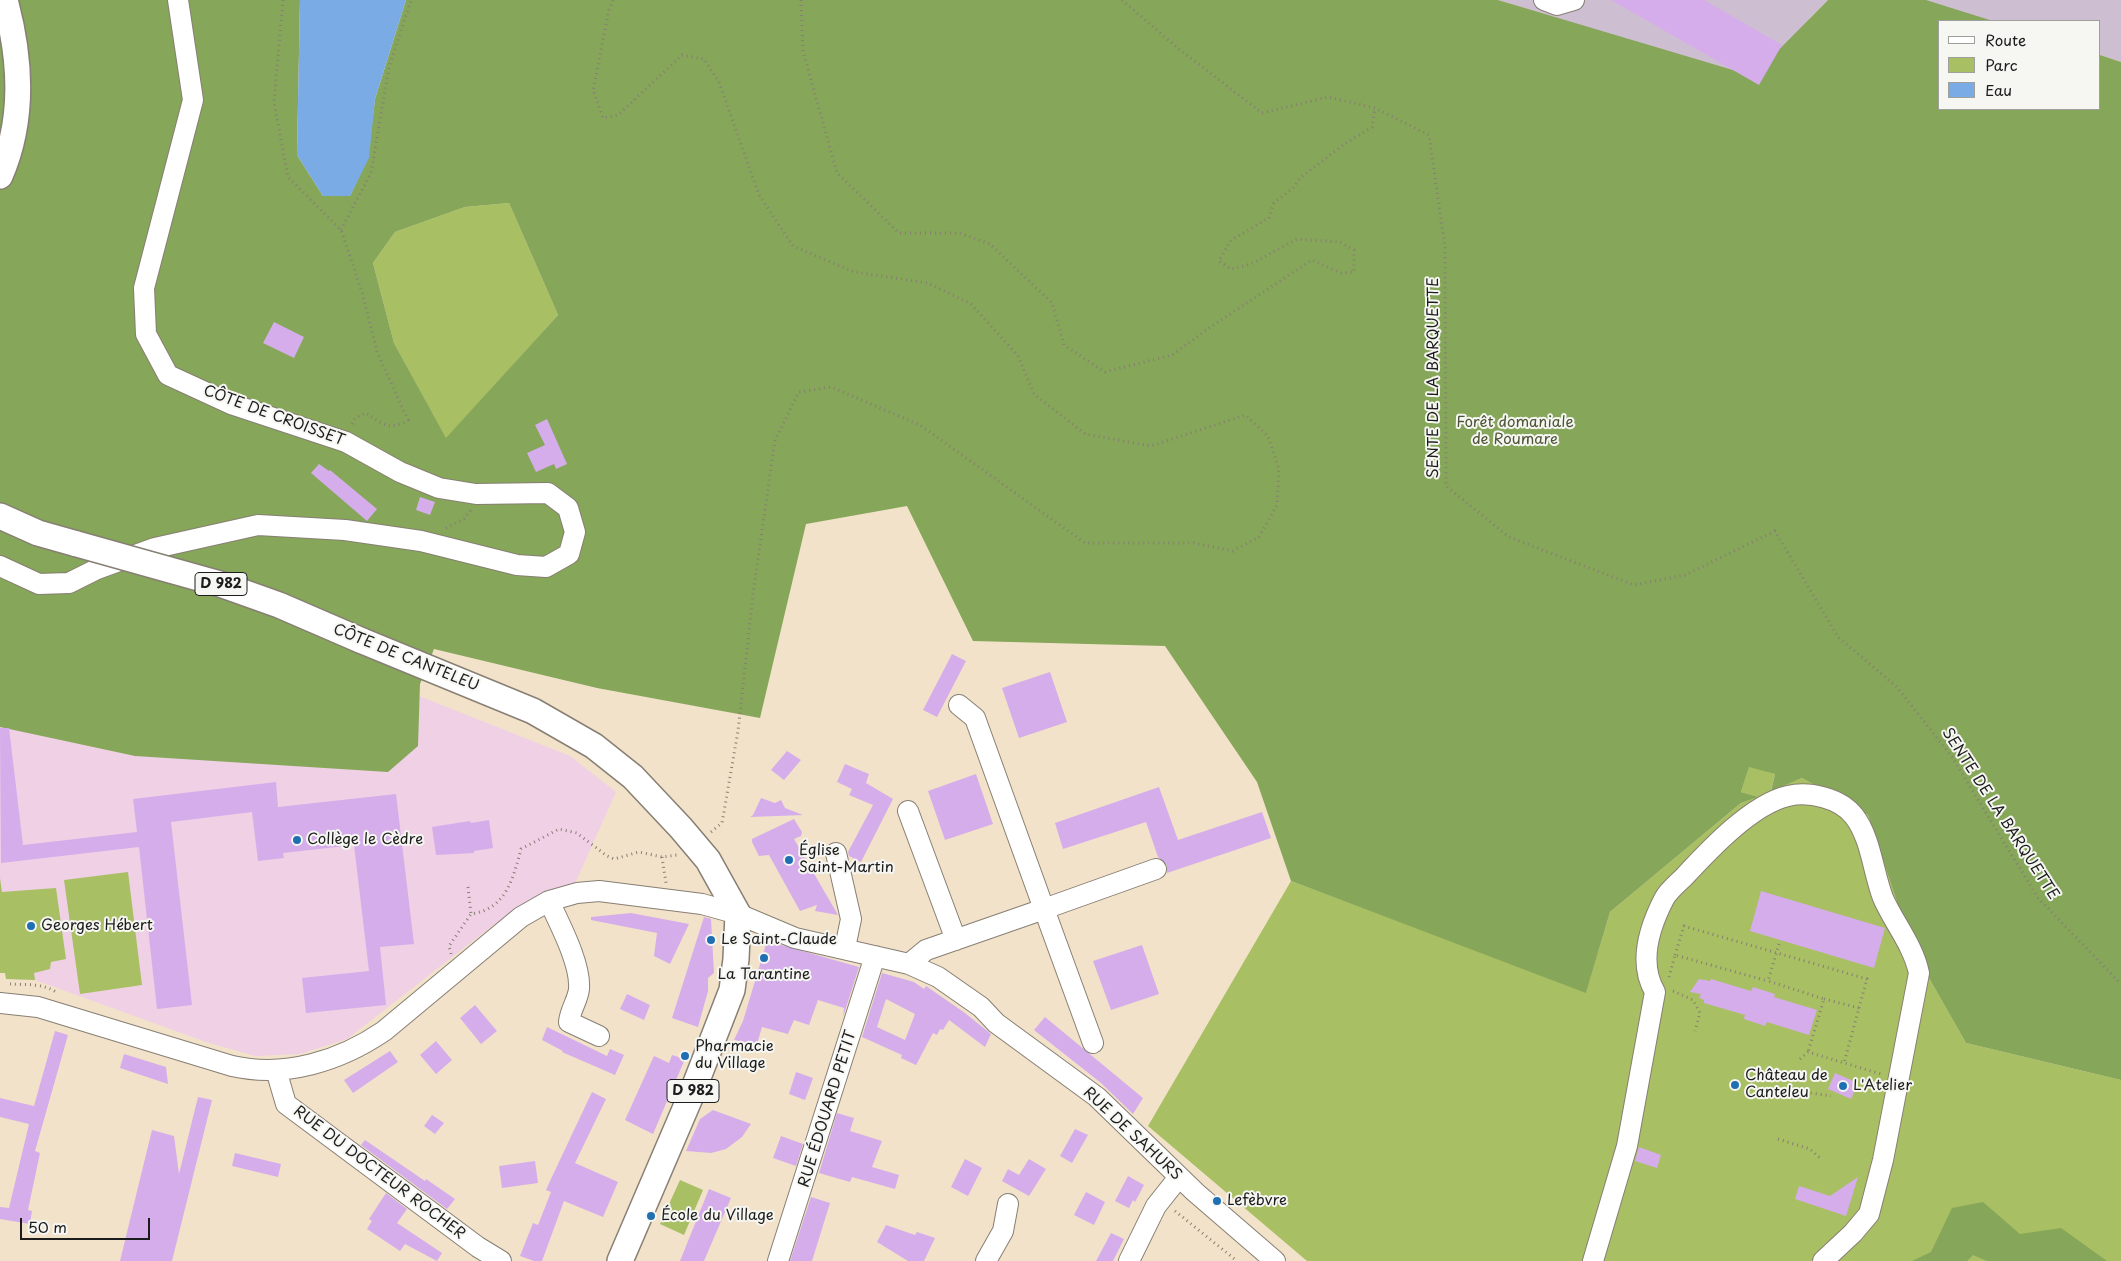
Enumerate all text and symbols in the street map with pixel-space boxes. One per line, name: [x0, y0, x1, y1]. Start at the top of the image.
legend: [1938, 20, 2101, 110]
text: Route: [1985, 28, 2026, 51]
text: Parc: [1985, 53, 2018, 76]
text: Eau: [1985, 78, 2012, 101]
street label: SENTE DE LA BARQUETTE: [1425, 277, 1443, 479]
street label: CÔTE DE CROISSET: [201, 382, 347, 450]
park label: Forêt domaniale de Roumare: [1456, 414, 1574, 449]
road number: D 982: [195, 572, 247, 596]
street label: CÔTE DE CANTELEU: [330, 620, 482, 696]
street label: SENTE DE LA BARQUETTE: [1938, 725, 2062, 903]
place label: Collège le Cèdre: [307, 831, 423, 849]
marker: Collège le Cèdre: [291, 834, 303, 846]
place label: Église Saint-Martin: [799, 842, 894, 877]
marker: Église Saint-Martin: [783, 854, 795, 866]
place label: Georges Hébert: [41, 917, 153, 935]
marker: Georges Hébert: [25, 920, 37, 932]
place label: Le Saint-Claude: [721, 931, 837, 949]
marker: Le Saint-Claude: [705, 934, 717, 946]
marker: La Tarantine: [758, 952, 770, 964]
place label: La Tarantine: [717, 966, 811, 984]
street label: RUE ÉDOUARD PETIT: [796, 1028, 860, 1190]
place label: Pharmacie du Village: [695, 1038, 774, 1073]
marker: Pharmacie du Village: [679, 1050, 691, 1062]
place label: Château de Canteleu: [1745, 1067, 1828, 1102]
place label: L'Atelier: [1853, 1077, 1912, 1095]
marker: Château de Canteleu: [1729, 1079, 1741, 1091]
road number: D 982: [667, 1080, 719, 1102]
marker: L'Atelier: [1837, 1080, 1849, 1092]
street label: RUE DE SAHURS: [1079, 1084, 1185, 1184]
street label: RUE DU DOCTEUR ROCHER: [290, 1103, 468, 1243]
place label: Lefèbvre: [1227, 1192, 1287, 1210]
marker: Lefèbvre: [1211, 1195, 1223, 1207]
place label: École du Village: [661, 1207, 774, 1225]
scale bar: [22, 1208, 152, 1240]
marker: École du Village: [645, 1210, 657, 1222]
text: 50 m: [28, 1215, 67, 1238]

